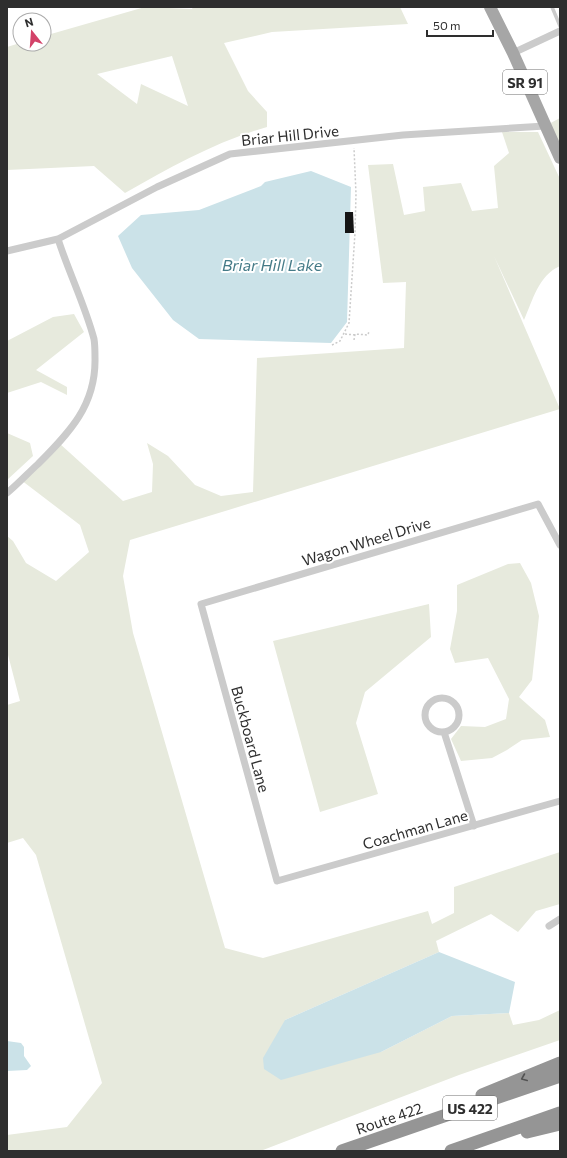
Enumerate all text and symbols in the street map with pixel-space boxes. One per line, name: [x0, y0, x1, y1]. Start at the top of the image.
north arrow: [12, 12, 52, 52]
scale bar: [427, 12, 493, 38]
text: N: [23, 15, 35, 29]
text: 50 m: [433, 18, 461, 32]
road number: SR 91: [503, 70, 547, 94]
street label: Briar Hill Drive: [240, 121, 340, 149]
water label: Briar Hill Lake: [222, 255, 323, 274]
street label: Wagon Wheel Drive: [300, 513, 432, 569]
street label: Buckboard Lane: [228, 684, 274, 794]
street label: Coachman Lane: [360, 805, 470, 853]
one-way arrow: [521, 1073, 528, 1081]
road number: US 422: [443, 1096, 497, 1120]
street label: Route 422: [353, 1098, 425, 1138]

